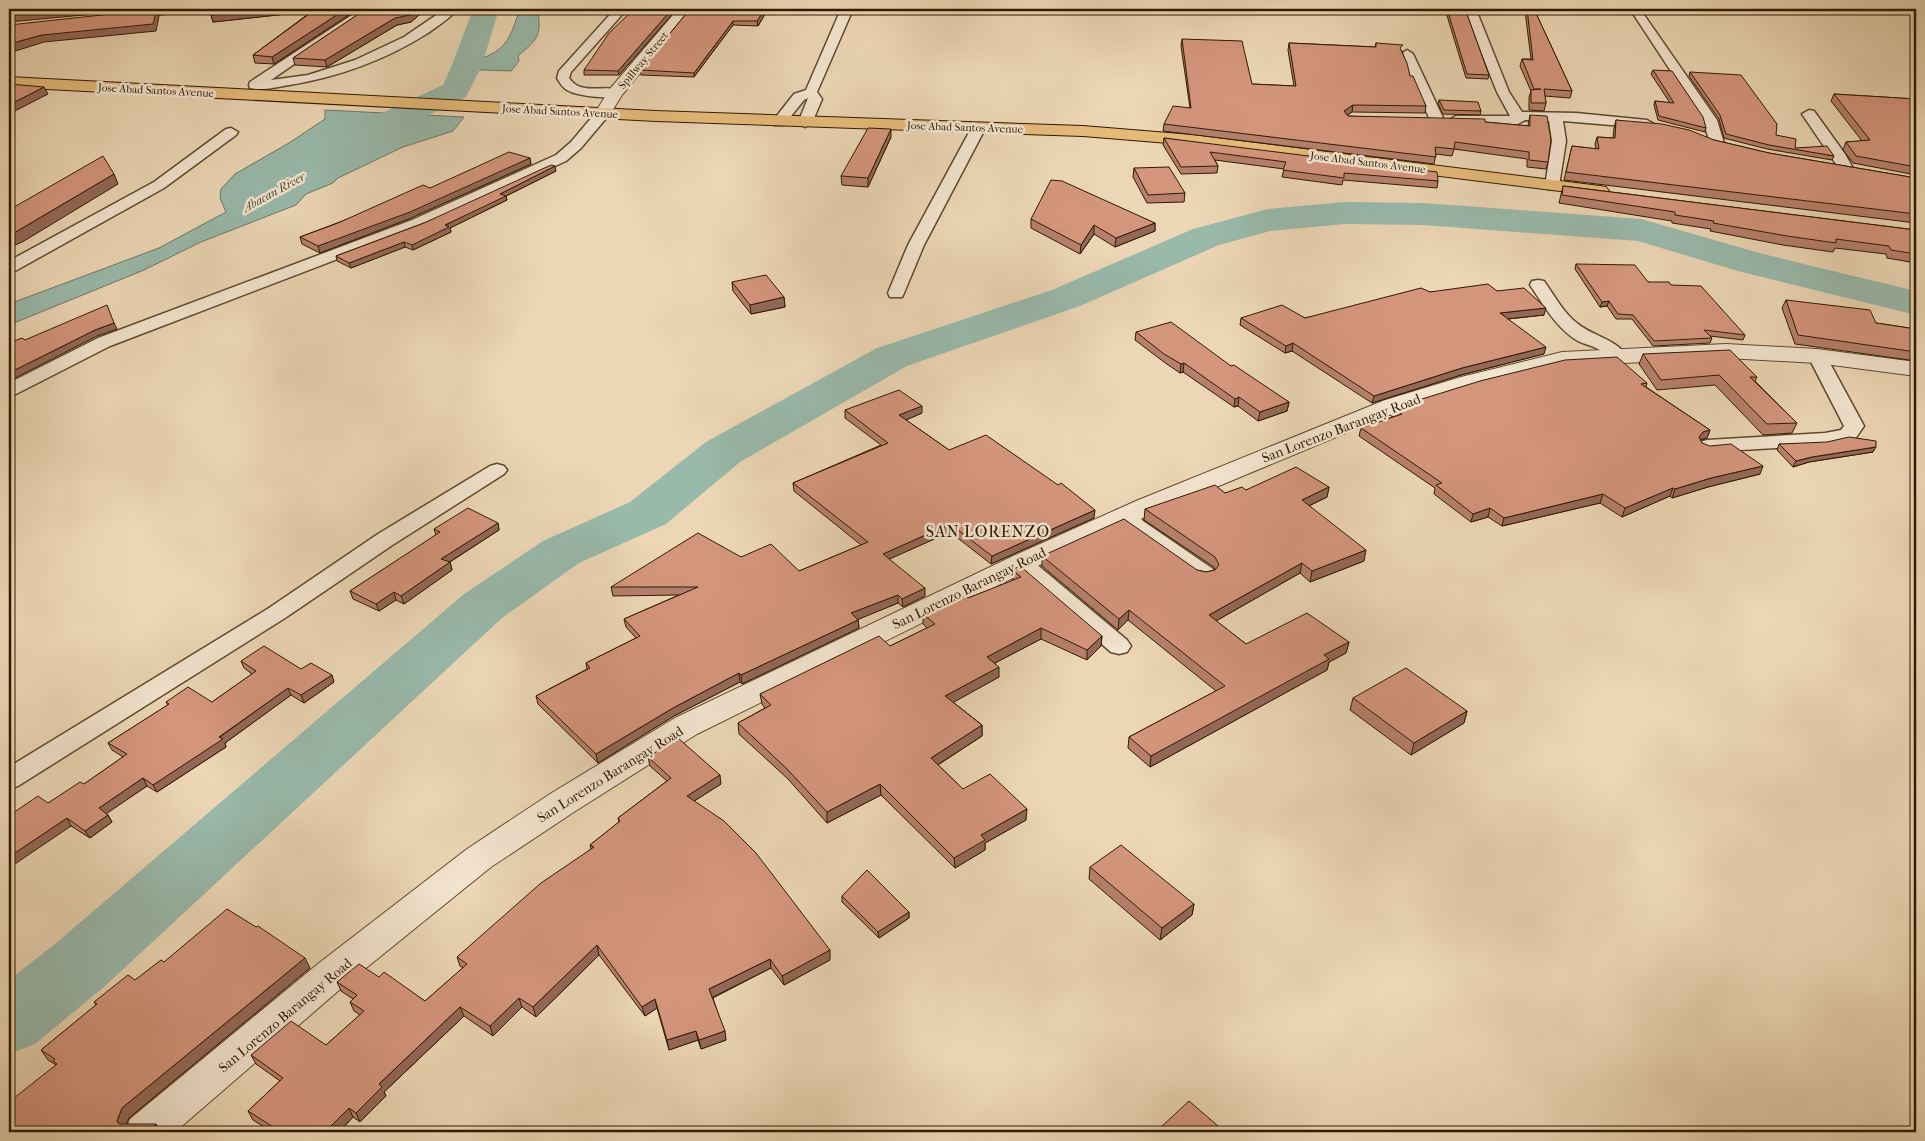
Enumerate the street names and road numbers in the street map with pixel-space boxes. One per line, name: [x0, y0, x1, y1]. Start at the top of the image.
street label: Spillway Street: [616, 29, 671, 92]
street label: Jose Abad Santos Avenue: [97, 81, 215, 100]
street label: Jose Abad Santos Avenue: [501, 102, 619, 121]
street label: Jose Abad Santos Avenue: [906, 119, 1024, 136]
street label: Jose Abad Santos Avenue: [1308, 149, 1427, 176]
street label: San Lorenzo Barangay Road: [1259, 390, 1423, 467]
street label: San Lorenzo Barangay Road: [890, 544, 1049, 633]
street label: San Lorenzo Barangay Road: [534, 722, 687, 826]
street label: San Lorenzo Barangay Road: [215, 954, 356, 1076]

